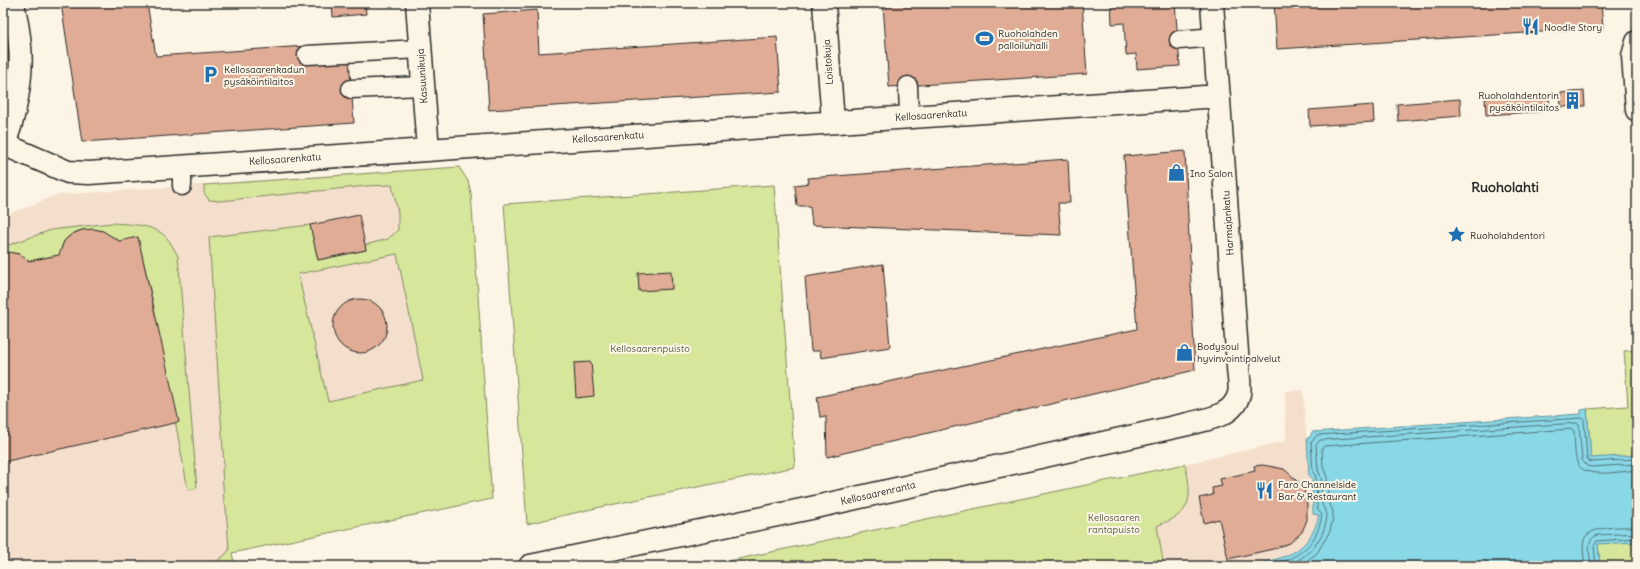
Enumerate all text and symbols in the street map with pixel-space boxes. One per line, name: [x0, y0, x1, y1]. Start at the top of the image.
restaurant icon: Noodle Story: [1521, 17, 1541, 37]
place label: Noodle Story: [1544, 21, 1602, 34]
place label: Ruoholahden palloiluhalli: [998, 27, 1058, 52]
sports icon: Ruoholahden palloiluhalli: [975, 29, 995, 49]
street label: Loistokuja: [820, 39, 836, 85]
street label: Kasuunikuja: [414, 48, 430, 104]
place label: Kellosaarenkadun pysäköintilaitos: [224, 63, 305, 88]
parking icon: Kellosaarenkadun pysäköintilaitos: [201, 65, 221, 85]
place label: Ruoholahdentorin pysäköintilaitos: [1478, 89, 1559, 114]
building icon: Ruoholahdentorin pysäköintilaitos: [1562, 91, 1582, 111]
street label: Kellosaarenkatu: [895, 106, 968, 124]
street label: Kellosaarenkatu: [572, 128, 645, 146]
street label: Kellosaarenkatu: [249, 150, 322, 168]
shop icon: Ino Salon: [1167, 163, 1187, 183]
place label: Ino Salon: [1190, 167, 1233, 180]
district label: Ruoholahti: [1471, 178, 1539, 196]
street label: Harmajankatu: [1219, 190, 1237, 256]
place icon: Ruoholahdentori: [1447, 225, 1467, 245]
place label: Ruoholahdentori: [1470, 229, 1545, 242]
place label: Bodysoul hyvinvointipalvelut: [1197, 340, 1281, 365]
park label: Kellosaarenpuisto: [610, 342, 690, 355]
shop icon: Bodysoul hyvinvointipalvelut: [1174, 342, 1194, 362]
street label: Kellosaarenranta: [839, 478, 917, 508]
place label: Faro Channelside Bar & Restaurant: [1278, 478, 1357, 503]
restaurant icon: Faro Channelside Bar & Restaurant: [1255, 480, 1275, 500]
park label: Kellosaaren rantapuisto: [1088, 511, 1140, 536]

